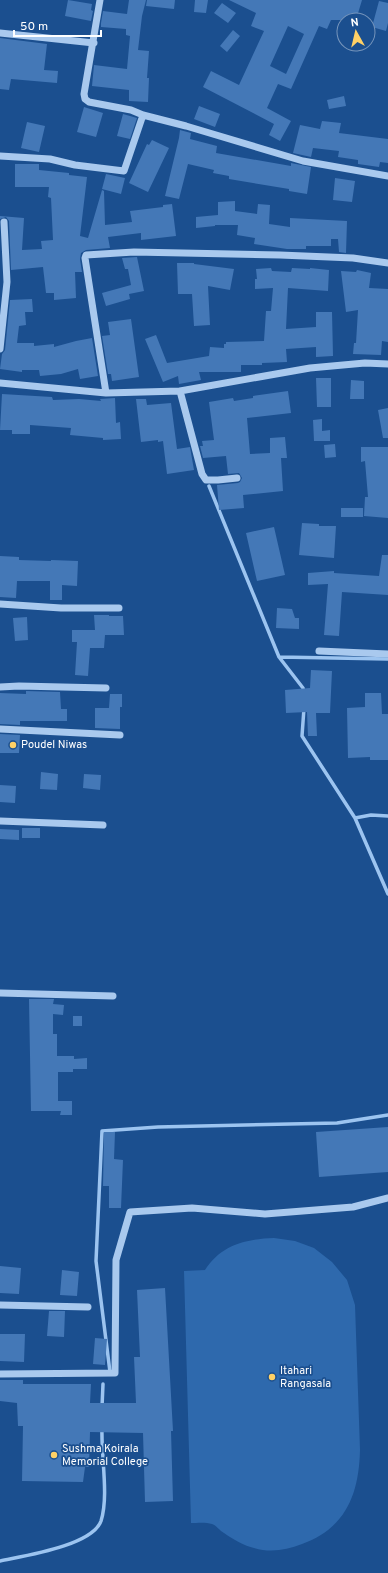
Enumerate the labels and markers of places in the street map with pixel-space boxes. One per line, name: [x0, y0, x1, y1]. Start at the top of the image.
place label: Poudel Niwas: [21, 738, 87, 752]
marker: Poudel Niwas: [8, 740, 18, 750]
place label: Itahari Rangasala: [280, 1364, 331, 1391]
marker: Itahari Rangasala: [267, 1372, 277, 1382]
place label: Sushma Koirala Memorial College: [62, 1442, 148, 1469]
marker: Sushma Koirala Memorial College: [49, 1450, 59, 1460]

